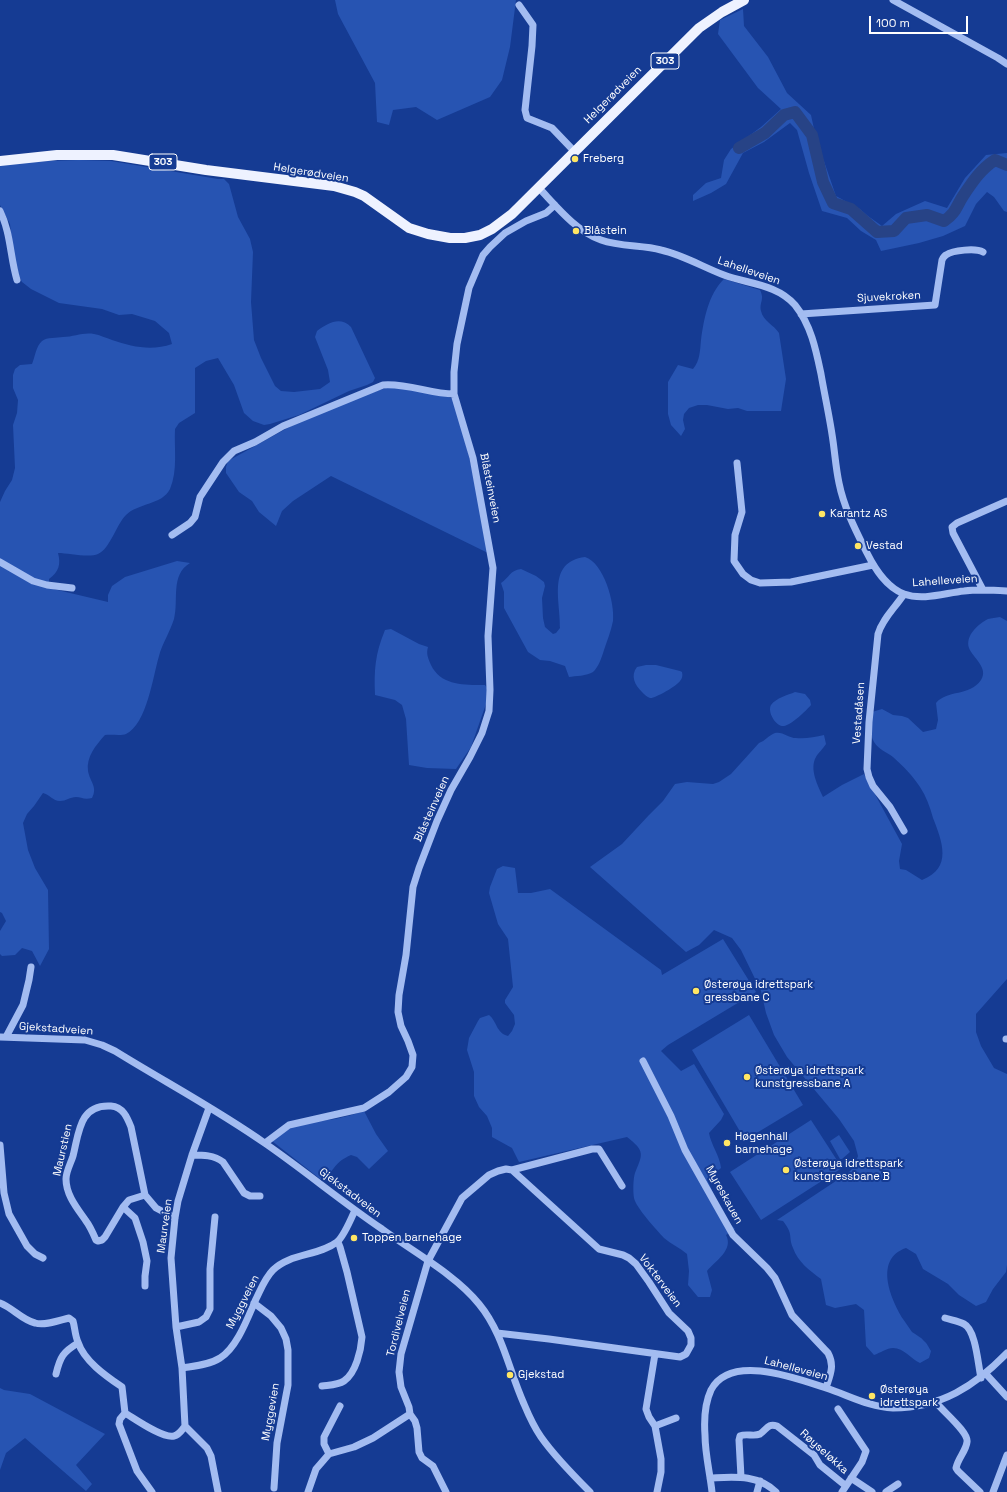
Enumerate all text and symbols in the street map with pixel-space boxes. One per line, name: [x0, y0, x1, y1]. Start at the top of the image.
scale bar: [871, 8, 970, 34]
text: 100 m: [876, 15, 910, 31]
road number: 303: [651, 53, 679, 69]
street label: Helgerødveien: [581, 63, 645, 127]
place label: Freberg: [583, 152, 624, 166]
road number: 303: [149, 154, 177, 170]
marker: Freberg: [570, 154, 580, 164]
street label: Helgerødveien: [272, 161, 350, 185]
place label: Blåstein: [584, 224, 627, 238]
marker: Blåstein: [571, 226, 581, 236]
street label: Lahelleveien: [716, 254, 782, 288]
street label: Sjuvekroken: [857, 289, 921, 305]
street label: Blåsteinveien: [477, 452, 503, 524]
place label: Karantz AS: [830, 507, 887, 521]
marker: Karantz AS: [817, 509, 827, 519]
place label: Vestad: [866, 539, 903, 553]
marker: Vestad: [853, 541, 863, 551]
street label: Lahelleveien: [912, 572, 978, 590]
street label: Vestadåsen: [850, 682, 868, 744]
street label: Blåsteinveien: [412, 774, 452, 844]
place label: Østerøya idrettspark gressbane C: [704, 978, 813, 1004]
marker: Østerøya idrettspark gressbane C: [691, 986, 701, 996]
street label: Gjekstadveien: [18, 1020, 94, 1038]
place label: Østerøya idrettspark kunstgressbane A: [755, 1064, 864, 1090]
marker: Østerøya idrettspark kunstgressbane A: [742, 1072, 752, 1082]
street label: Maurstien: [51, 1123, 75, 1177]
place label: Høgenhall barnehage: [735, 1130, 792, 1156]
marker: Høgenhall barnehage: [722, 1138, 732, 1148]
place label: Østerøya idrettspark kunstgressbane B: [794, 1157, 903, 1183]
street label: Myreskauen: [703, 1164, 745, 1226]
street label: Gjekstadveien: [316, 1165, 384, 1221]
marker: Østerøya idrettspark kunstgressbane B: [781, 1165, 791, 1175]
street label: Maurveien: [155, 1198, 175, 1254]
place label: Toppen barnehage: [362, 1231, 462, 1245]
marker: Toppen barnehage: [349, 1233, 359, 1243]
street label: Vokterveien: [636, 1252, 684, 1310]
street label: Myggveien: [224, 1273, 262, 1331]
street label: Tordivelveien: [384, 1288, 414, 1358]
street label: Lahelleveien: [763, 1354, 829, 1384]
place label: Gjekstad: [518, 1368, 564, 1382]
marker: Gjekstad: [505, 1370, 515, 1380]
street label: Myggevien: [259, 1382, 283, 1442]
place label: Østerøya idrettspark: [880, 1383, 938, 1409]
marker: Østerøya idrettspark: [867, 1391, 877, 1401]
street label: Røyseløkka: [797, 1427, 851, 1477]

